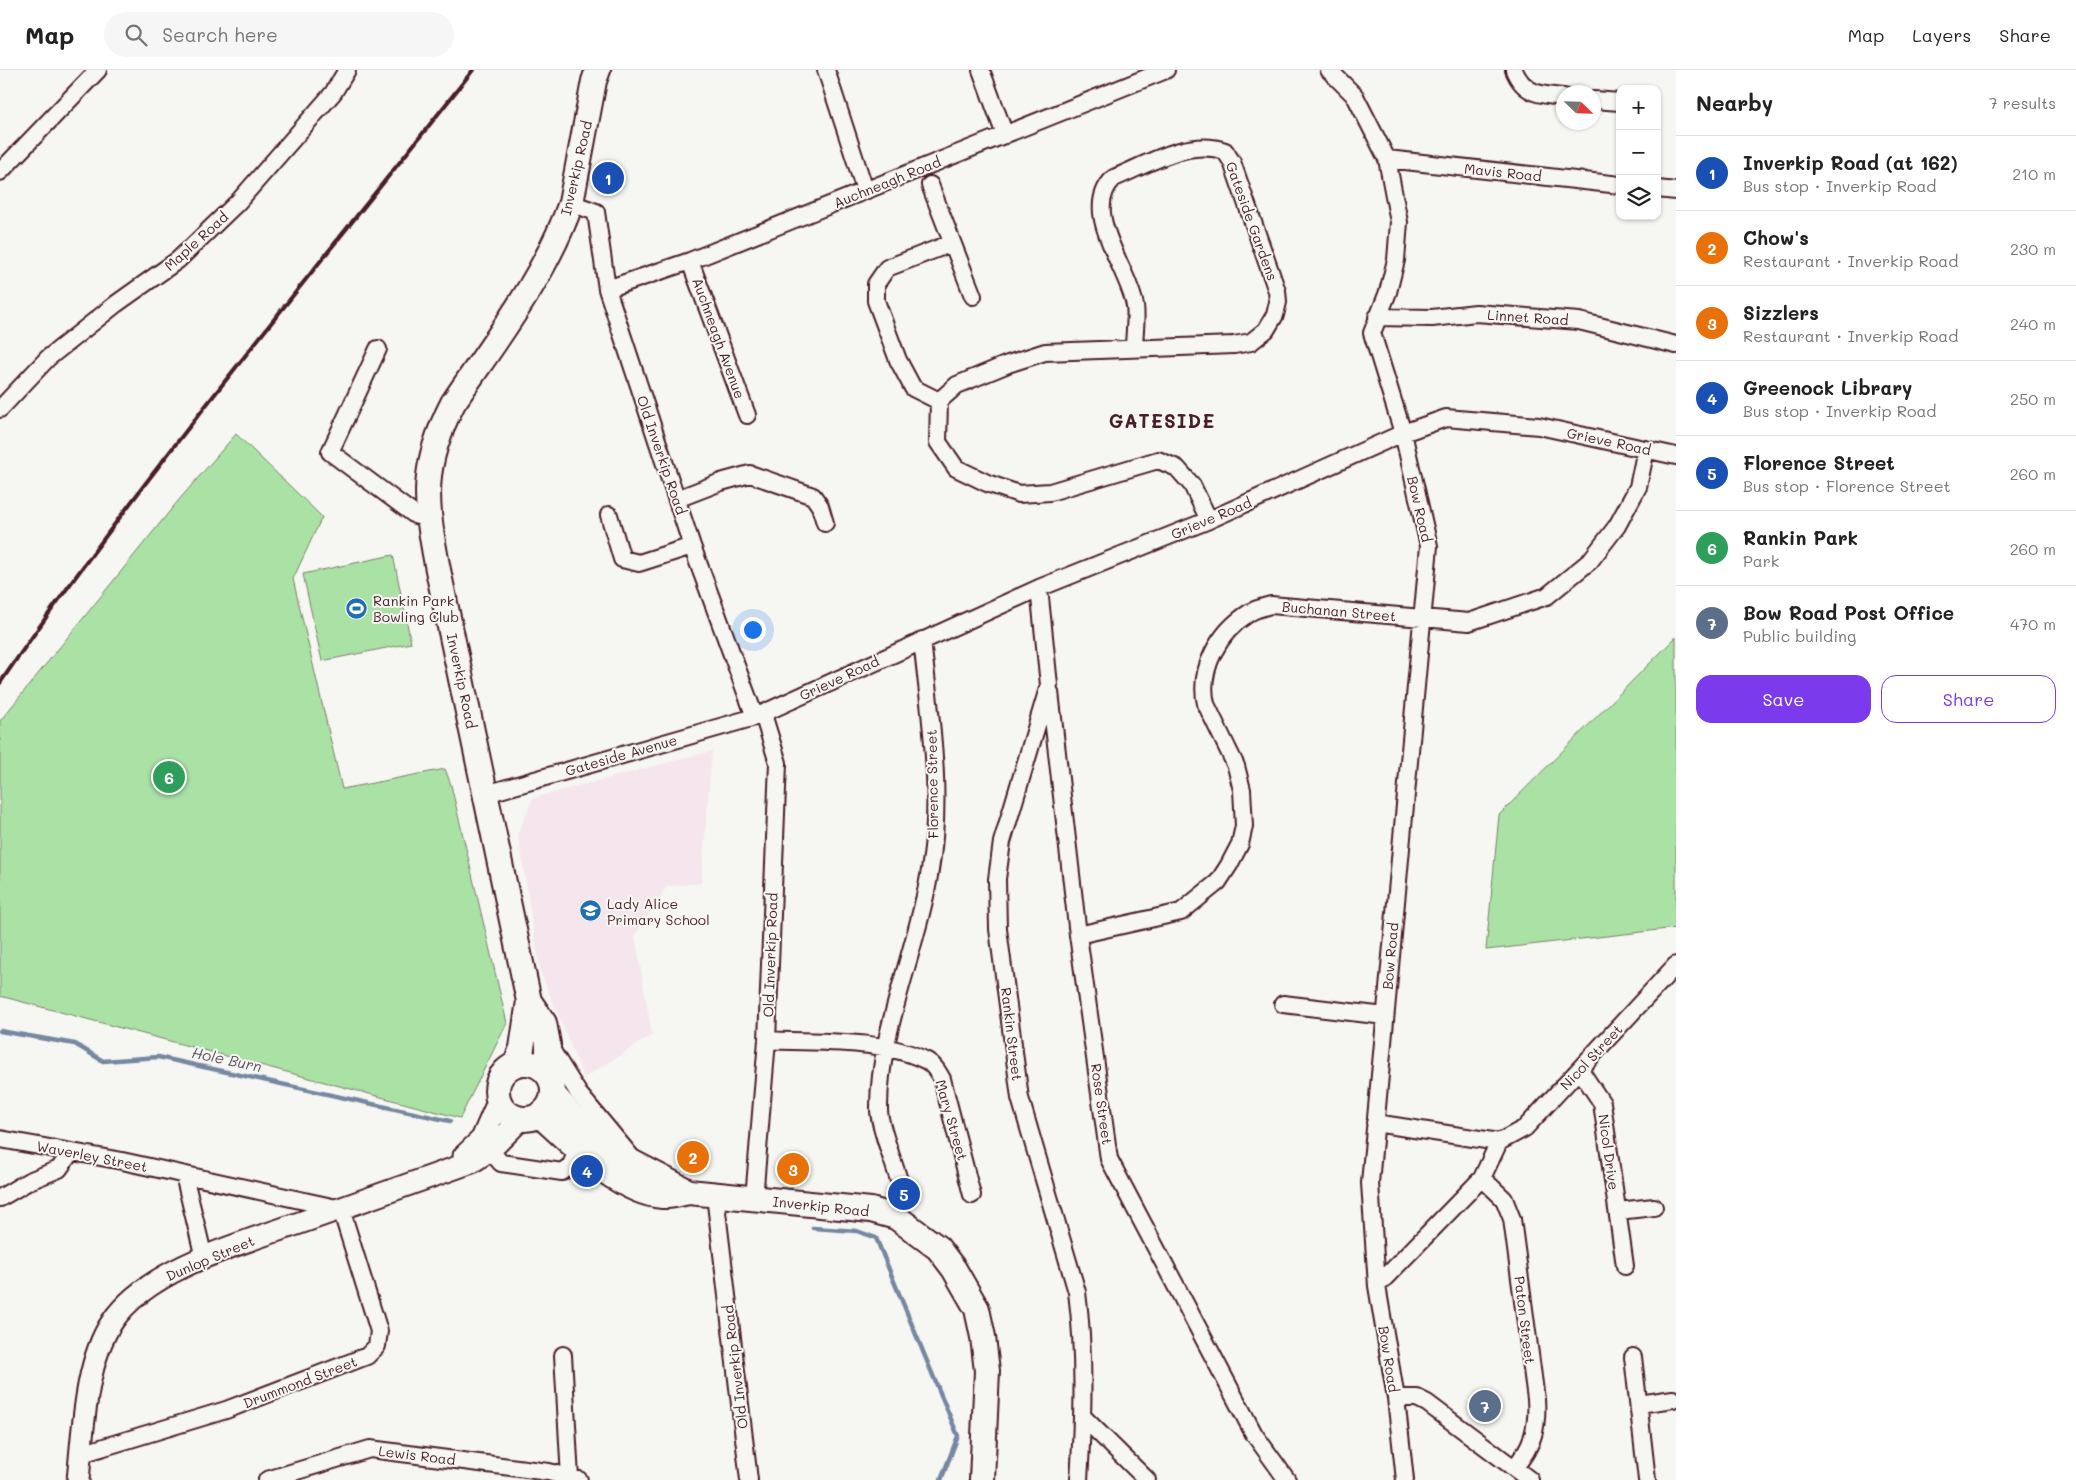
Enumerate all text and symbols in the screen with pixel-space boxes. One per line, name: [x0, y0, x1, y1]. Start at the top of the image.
search box: [104, 12, 454, 57]
text: Map: [25, 19, 74, 50]
icon: search: [122, 21, 150, 49]
text: Search here: [162, 22, 278, 47]
text: Map: [1848, 23, 1884, 47]
text: Layers: [1912, 23, 1971, 47]
text: Share: [1999, 23, 2051, 47]
north arrow: [1556, 85, 1601, 130]
map controls: [1616, 85, 1661, 220]
button: +: [1616, 85, 1661, 130]
text: Nearby: [1696, 89, 1773, 116]
text: 7 results: [1989, 92, 2056, 113]
street label: Inverkip Road: [556, 119, 596, 217]
button: −: [1616, 130, 1661, 175]
text: Inverkip Road (at 162): [1743, 150, 1958, 175]
street label: Auchneagh Road: [831, 152, 944, 212]
street label: Mavis Road: [1463, 158, 1543, 186]
pin: 1: [592, 159, 624, 197]
street label: Gateside Gardens: [1222, 159, 1282, 283]
text: 1: [1708, 163, 1716, 184]
text: 210 m: [2012, 163, 2056, 184]
button: layers: [1616, 175, 1661, 220]
text: Bus stop · Inverkip Road: [1743, 175, 1937, 196]
street label: Maple Road: [160, 207, 232, 275]
text: Chow's: [1743, 225, 1809, 250]
text: 2: [1708, 238, 1716, 259]
text: 230 m: [2010, 238, 2056, 259]
text: Restaurant · Inverkip Road: [1743, 250, 1958, 271]
street label: Auchneagh Avenue: [688, 275, 750, 401]
text: Sizzlers: [1743, 300, 1819, 325]
street label: Linnet Road: [1487, 305, 1569, 329]
text: 3: [1707, 313, 1717, 334]
text: 240 m: [2010, 313, 2056, 334]
text: Restaurant · Inverkip Road: [1743, 325, 1958, 346]
text: Greenock Library: [1743, 375, 1912, 400]
text: 4: [1707, 388, 1717, 409]
text: 250 m: [2010, 388, 2056, 409]
street label: Old Inverkip Road: [633, 393, 691, 517]
text: Bus stop · Inverkip Road: [1743, 400, 1937, 421]
district label: GATESIDE: [1109, 408, 1215, 433]
street label: Grieve Road: [1565, 423, 1653, 459]
text: Florence Street: [1743, 450, 1895, 475]
text: 5: [1707, 463, 1717, 484]
text: 260 m: [2010, 463, 2056, 484]
street label: Bow Road: [1403, 474, 1437, 544]
text: Bus stop · Florence Street: [1743, 475, 1951, 496]
street label: Grieve Road: [1168, 492, 1254, 544]
text: Rankin Park: [1743, 525, 1858, 550]
text: 6: [1707, 538, 1717, 559]
text: 260 m: [2010, 538, 2056, 559]
text: Park: [1743, 550, 1779, 571]
place label: Rankin Park Bowling Club: [373, 591, 459, 626]
sports icon: Rankin Park Bowling Club: [345, 596, 369, 620]
street label: Buchanan Street: [1281, 597, 1397, 625]
text: Bow Road Post Office: [1743, 600, 1954, 625]
text: 7: [1708, 613, 1716, 634]
text: 470 m: [2010, 613, 2056, 634]
your location: [740, 617, 766, 643]
text: Public building: [1743, 625, 1856, 646]
street label: Inverkip Road: [443, 632, 481, 730]
street label: Grieve Road: [796, 651, 882, 705]
button: Save: [1696, 675, 1871, 723]
button: Share: [1881, 675, 2056, 723]
street label: Florence Street: [922, 729, 942, 839]
street label: Gateside Avenue: [563, 730, 679, 780]
pin: 6: [153, 758, 185, 796]
street label: Old Inverkip Road: [758, 892, 782, 1018]
place label: Lady Alice Primary School: [607, 894, 710, 929]
school or university icon: Lady Alice Primary School: [579, 899, 603, 923]
street label: Bow Road: [1378, 922, 1402, 990]
street label: Rankin Street: [997, 986, 1027, 1082]
street label: Nicol Street: [1556, 1020, 1626, 1094]
water label: Hole Burn: [190, 1042, 264, 1076]
street label: Rose Street: [1087, 1062, 1117, 1146]
street label: Mary Street: [931, 1077, 973, 1163]
street label: Nicol Drive: [1594, 1113, 1624, 1191]
street label: Waverley Street: [35, 1136, 149, 1176]
pin: 2: [677, 1138, 709, 1176]
pin: 3: [777, 1150, 809, 1188]
pin: 4: [571, 1152, 603, 1190]
pin: 5: [888, 1175, 920, 1213]
street label: Inverkip Road: [772, 1191, 870, 1221]
street label: Dunlop Street: [163, 1231, 257, 1285]
street label: Paton Street: [1510, 1275, 1540, 1365]
street label: Old Inverkip Road: [718, 1304, 752, 1430]
street label: Bow Road: [1374, 1324, 1404, 1394]
street label: Drummond Street: [240, 1352, 360, 1412]
pin: 7: [1469, 1387, 1501, 1425]
street label: Lewis Road: [377, 1441, 457, 1469]

